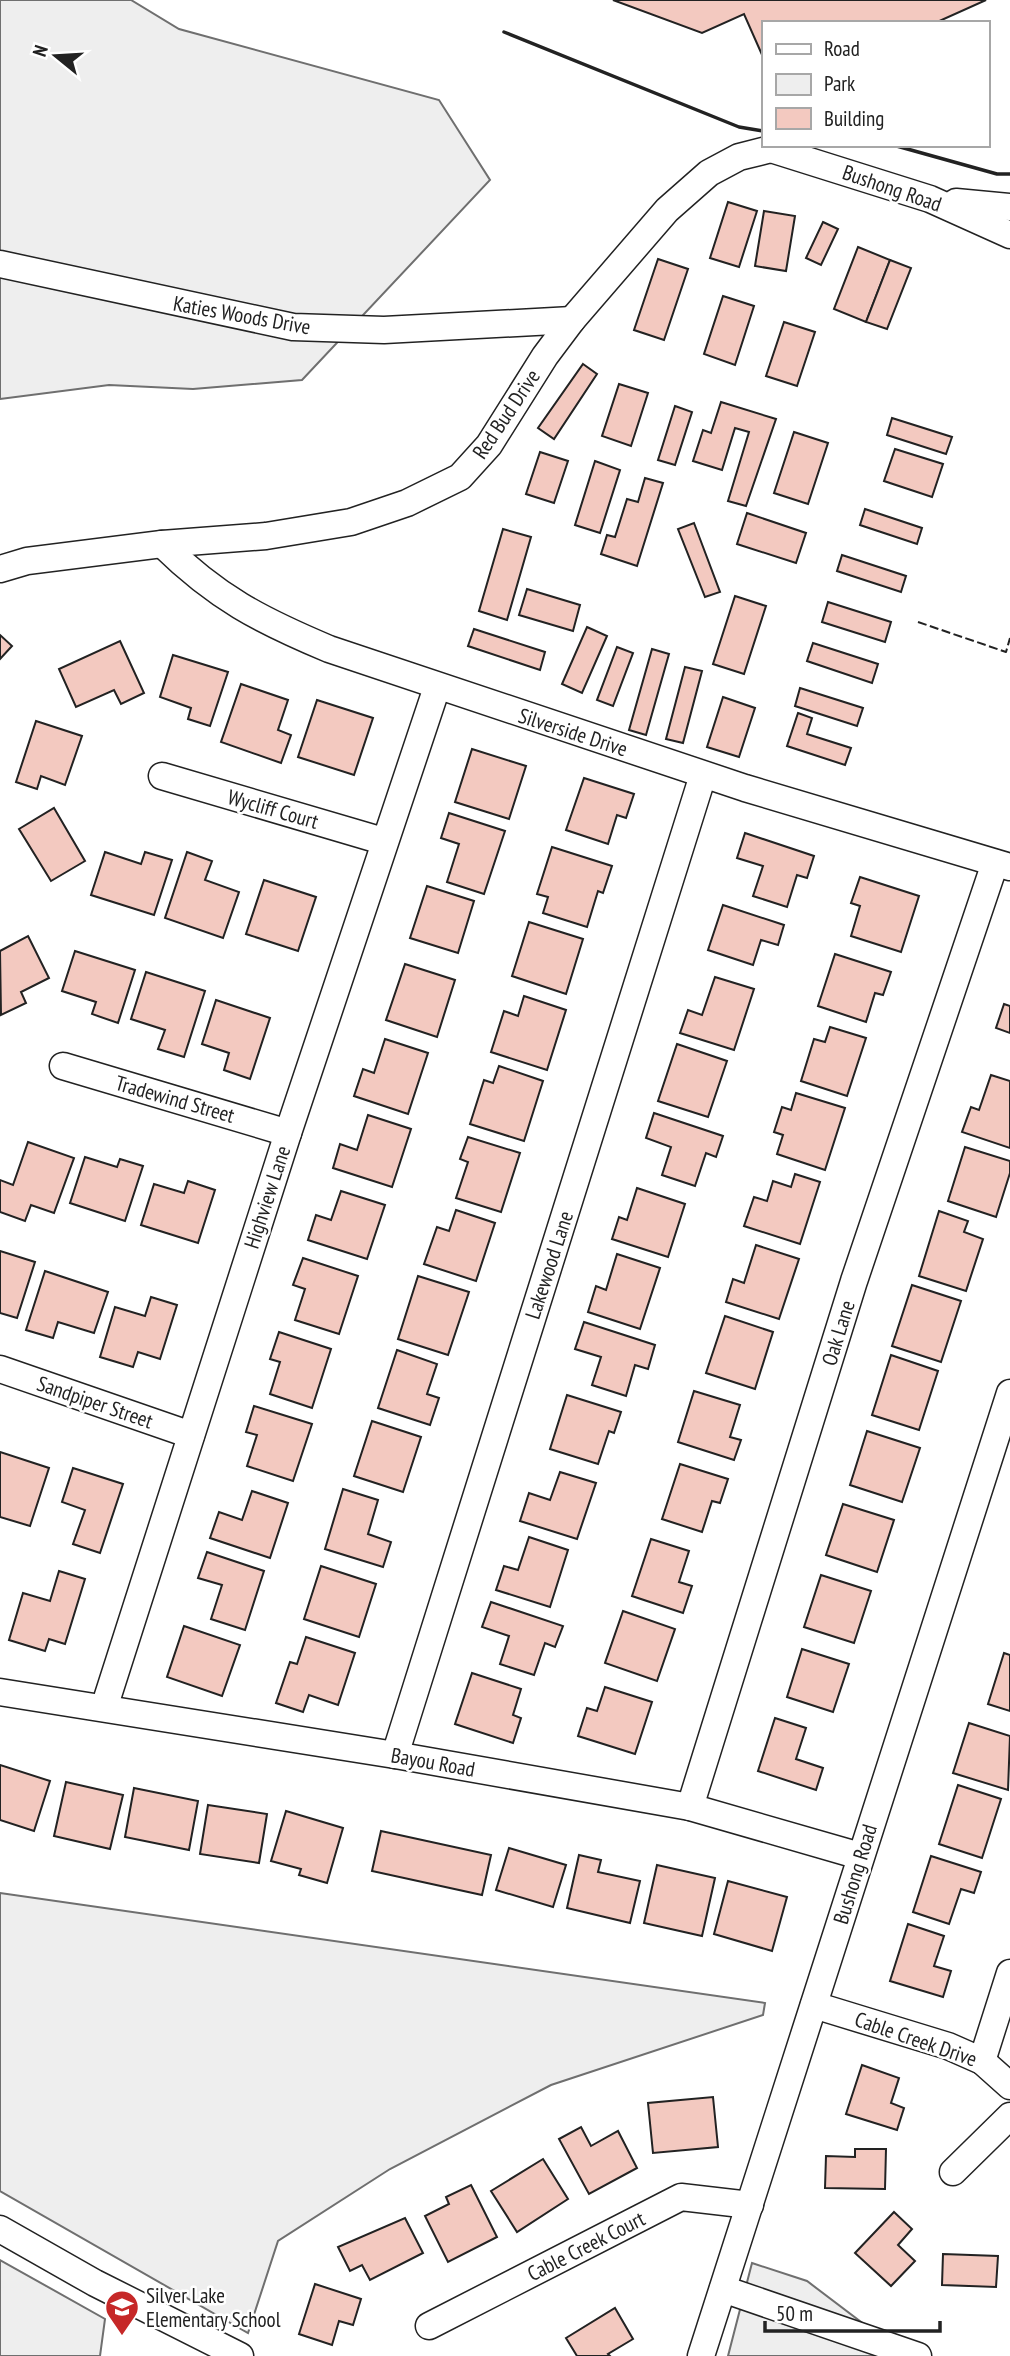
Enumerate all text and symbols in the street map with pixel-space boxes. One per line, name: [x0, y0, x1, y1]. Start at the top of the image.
north arrow: [21, 21, 91, 91]
legend: [762, 21, 989, 147]
text: Road: [824, 35, 860, 62]
text: N: [27, 42, 53, 59]
text: Park: [824, 70, 855, 97]
text: Building: [824, 105, 884, 132]
street label: Bushong Road: [839, 158, 945, 218]
street label: Katies Woods Drive: [171, 290, 313, 340]
street label: Red Bud Drive: [466, 364, 546, 464]
street label: Silverside Drive: [515, 702, 631, 762]
street label: Wycliff Court: [224, 783, 322, 835]
street label: Tradewind Street: [112, 1069, 238, 1129]
street label: Highview Lane: [238, 1142, 296, 1252]
street label: Lakewood Lane: [519, 1208, 579, 1322]
street label: Oak Lane: [815, 1297, 861, 1369]
street label: Sandpiper Street: [33, 1370, 157, 1435]
street label: Bayou Road: [389, 1741, 477, 1783]
street label: Bushong Road: [827, 1821, 883, 1927]
street label: Cable Creek Drive: [851, 2005, 981, 2073]
street label: Cable Creek Court: [523, 2205, 650, 2287]
place label: Silver Lake Elementary School: [146, 2282, 281, 2333]
school or university icon: Silver Lake Elementary School: [103, 2288, 141, 2337]
scale bar: [765, 2290, 940, 2334]
text: 50 m: [776, 2300, 813, 2327]

